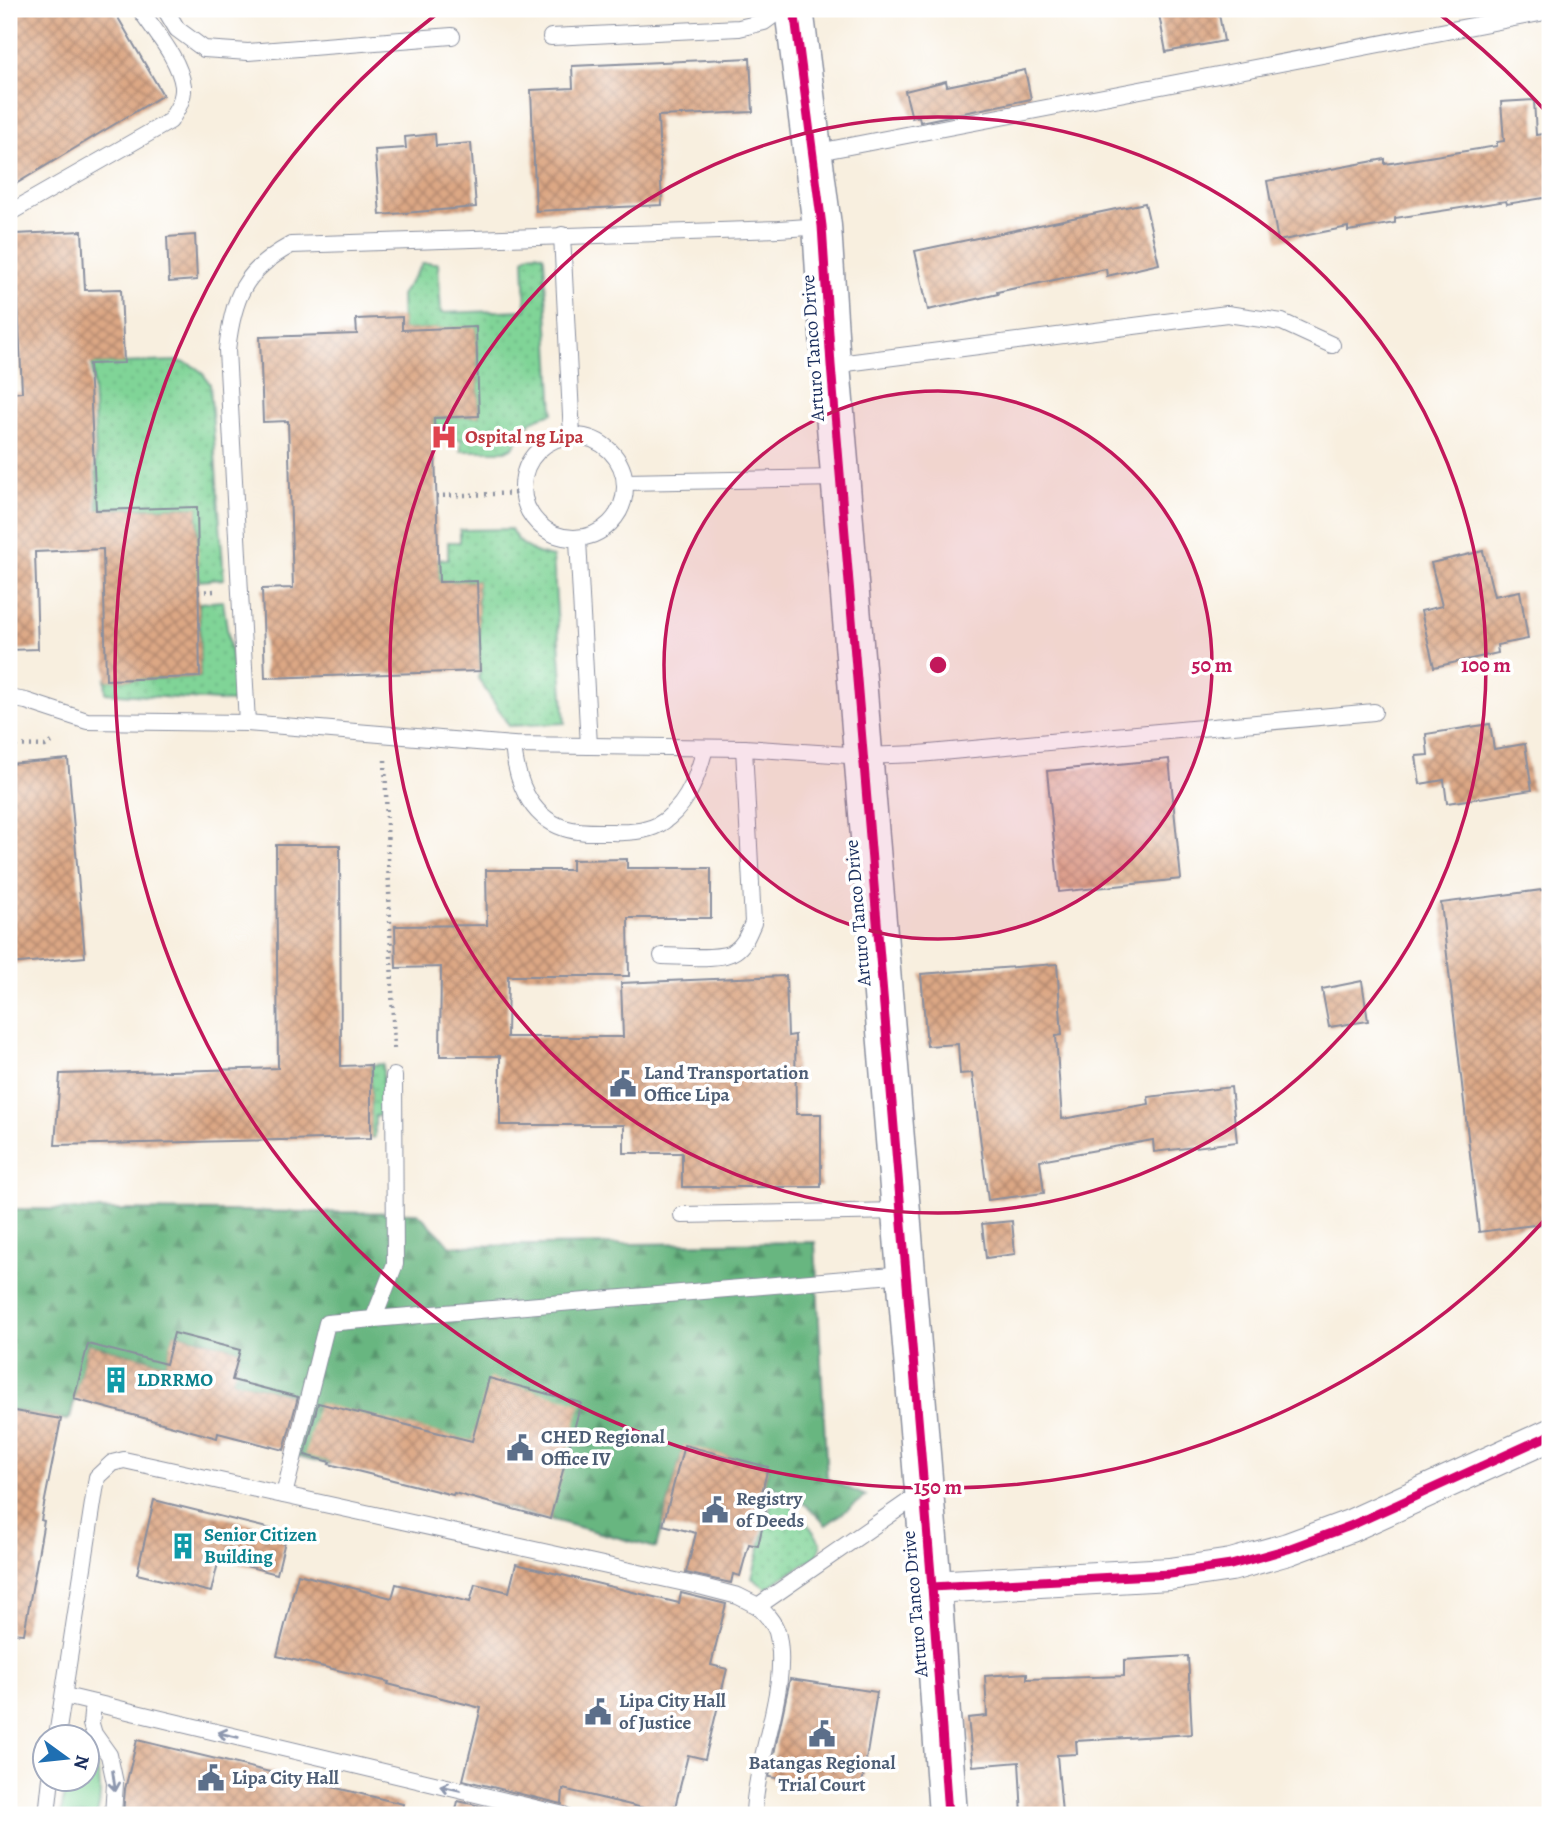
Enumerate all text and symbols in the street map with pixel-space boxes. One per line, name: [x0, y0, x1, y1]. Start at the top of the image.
street label: Arturo Tanco Drive: [795, 274, 831, 423]
hospital icon: Ospital ng Lipa: [429, 422, 459, 452]
place label: Ospital ng Lipa: [465, 424, 585, 450]
text: 50 m: [1192, 651, 1233, 679]
text: 100 m: [1461, 651, 1511, 679]
centre of rings: [926, 653, 950, 677]
street label: Arturo Tanco Drive: [839, 839, 877, 988]
place label: Land Transportation Office Lipa: [644, 1060, 809, 1108]
public building icon: Land Transportation Office Lipa: [608, 1069, 638, 1099]
building icon: LDRRMO: [101, 1365, 131, 1395]
place label: LDRRMO: [137, 1367, 213, 1393]
place label: CHED Regional Office IV: [541, 1424, 665, 1472]
public building icon: CHED Regional Office IV: [505, 1433, 535, 1463]
text: 150 m: [914, 1473, 963, 1501]
place label: Registry of Deeds: [736, 1486, 804, 1534]
public building icon: Registry of Deeds: [700, 1495, 730, 1525]
place label: Senior Citizen Building: [204, 1522, 317, 1570]
street label: Arturo Tanco Drive: [896, 1530, 934, 1679]
building icon: Senior Citizen Building: [168, 1531, 198, 1561]
place label: Lipa City Hall of Justice: [619, 1688, 726, 1736]
public building icon: Lipa City Hall of Justice: [583, 1697, 613, 1727]
public building icon: Batangas Regional Trial Court: [807, 1719, 837, 1749]
north arrow: [32, 1722, 102, 1792]
one-way arrow: [217, 1728, 240, 1742]
place label: Batangas Regional Trial Court: [748, 1750, 896, 1798]
text: N: [67, 1752, 96, 1772]
public building icon: Lipa City Hall: [196, 1763, 226, 1793]
place label: Lipa City Hall: [232, 1765, 339, 1791]
one-way arrow: [107, 1769, 120, 1792]
one-way arrow: [439, 1781, 461, 1794]

